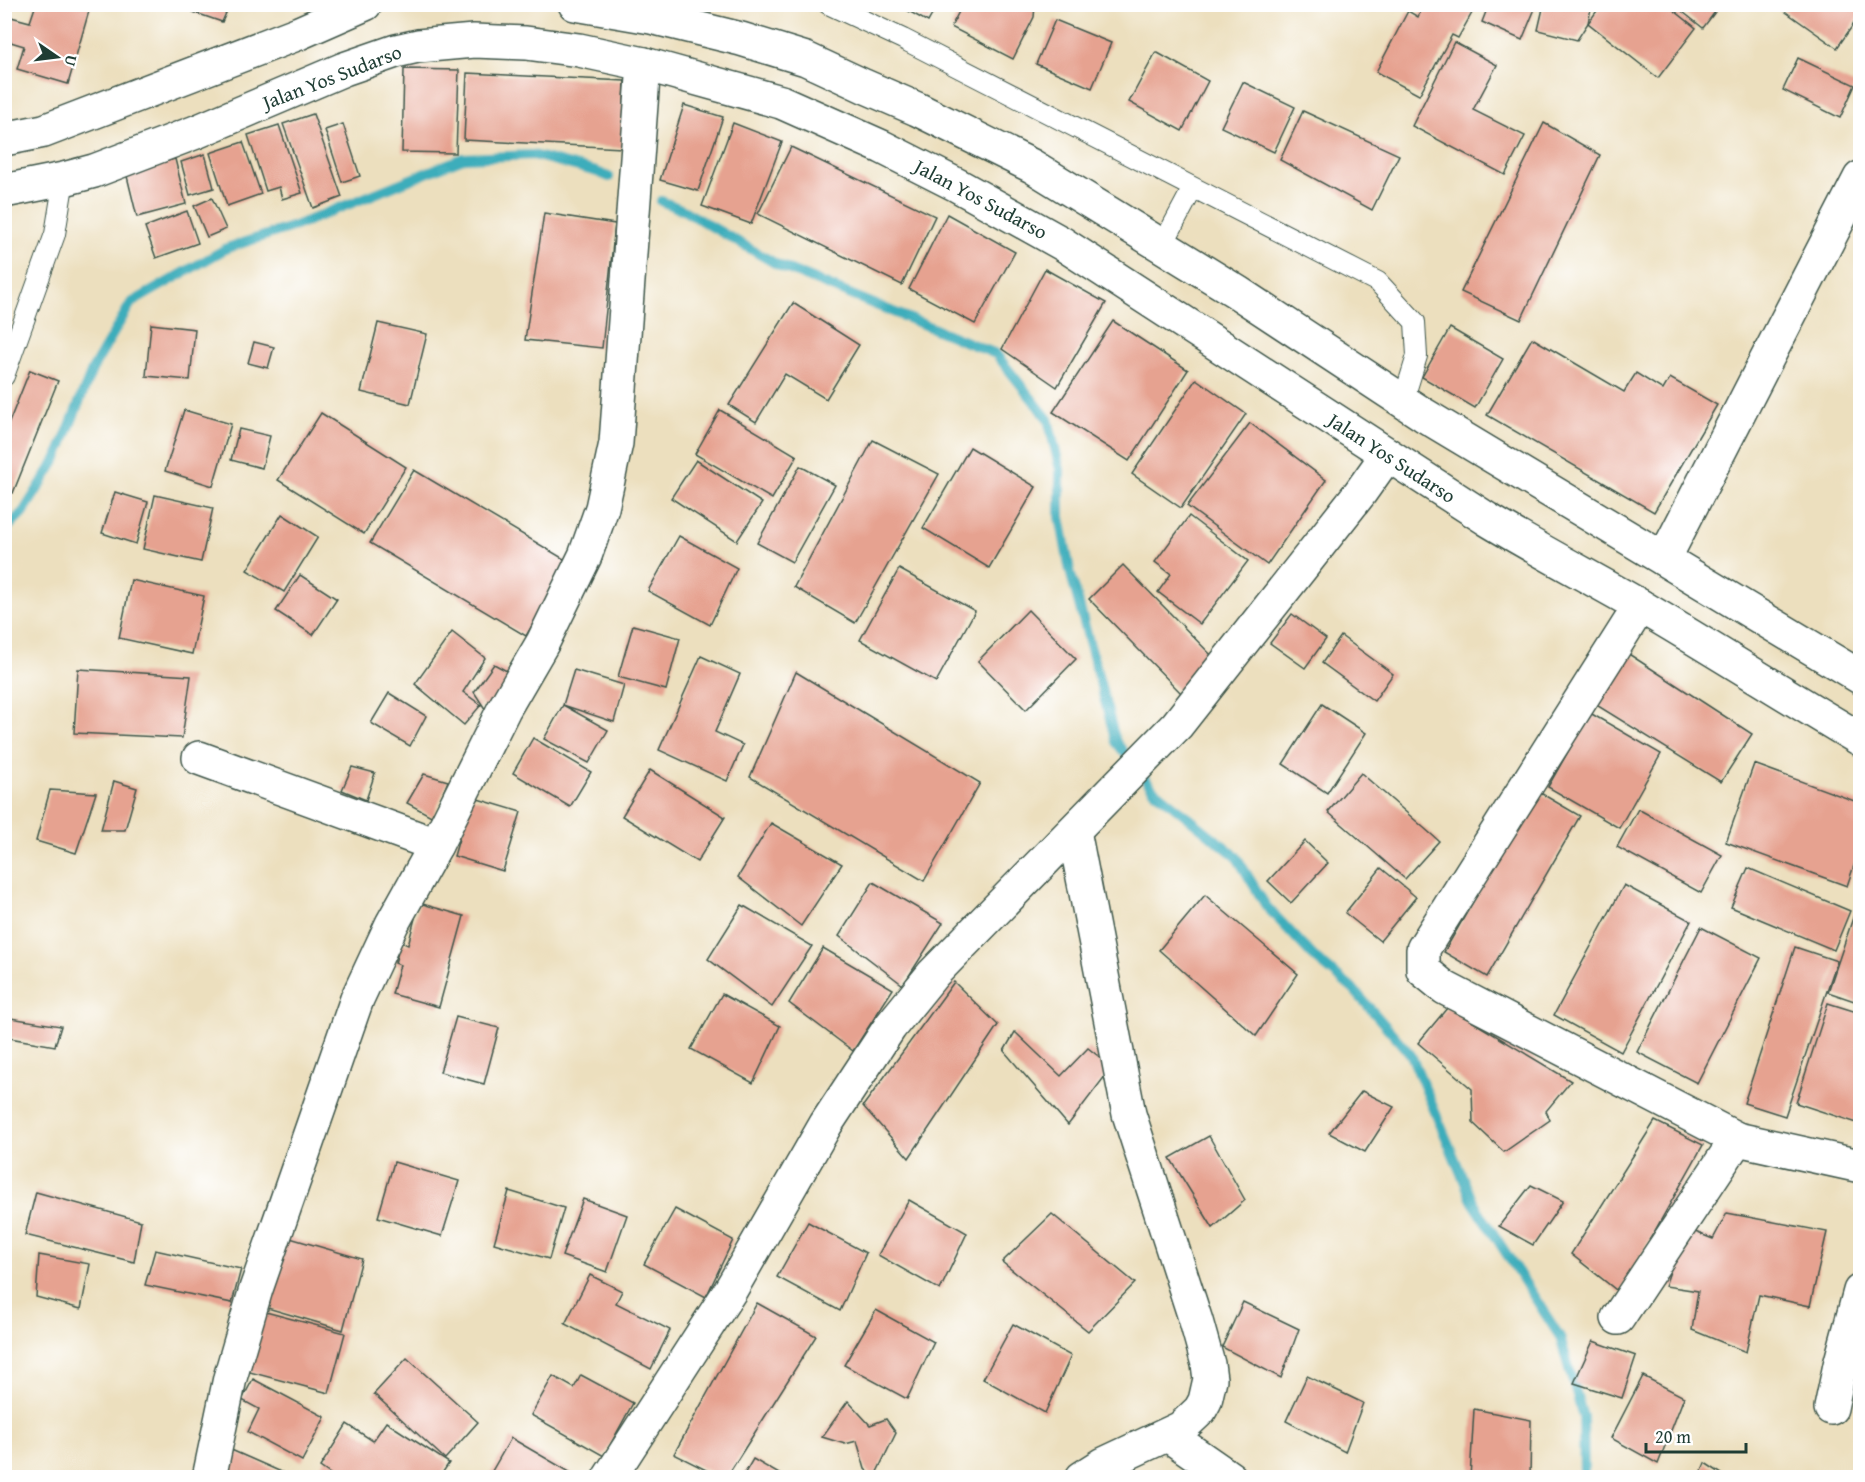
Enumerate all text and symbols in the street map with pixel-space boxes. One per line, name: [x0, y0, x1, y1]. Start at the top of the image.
north arrow: [27, 27, 87, 87]
street label: Jalan Yos Sudarso: [255, 37, 406, 117]
text: U: [59, 52, 85, 69]
street label: Jalan Yos Sudarso: [907, 150, 1053, 246]
street label: Jalan Yos Sudarso: [1320, 404, 1462, 510]
scale bar: [1646, 1416, 1746, 1454]
text: 20 m: [1655, 1423, 1691, 1450]

